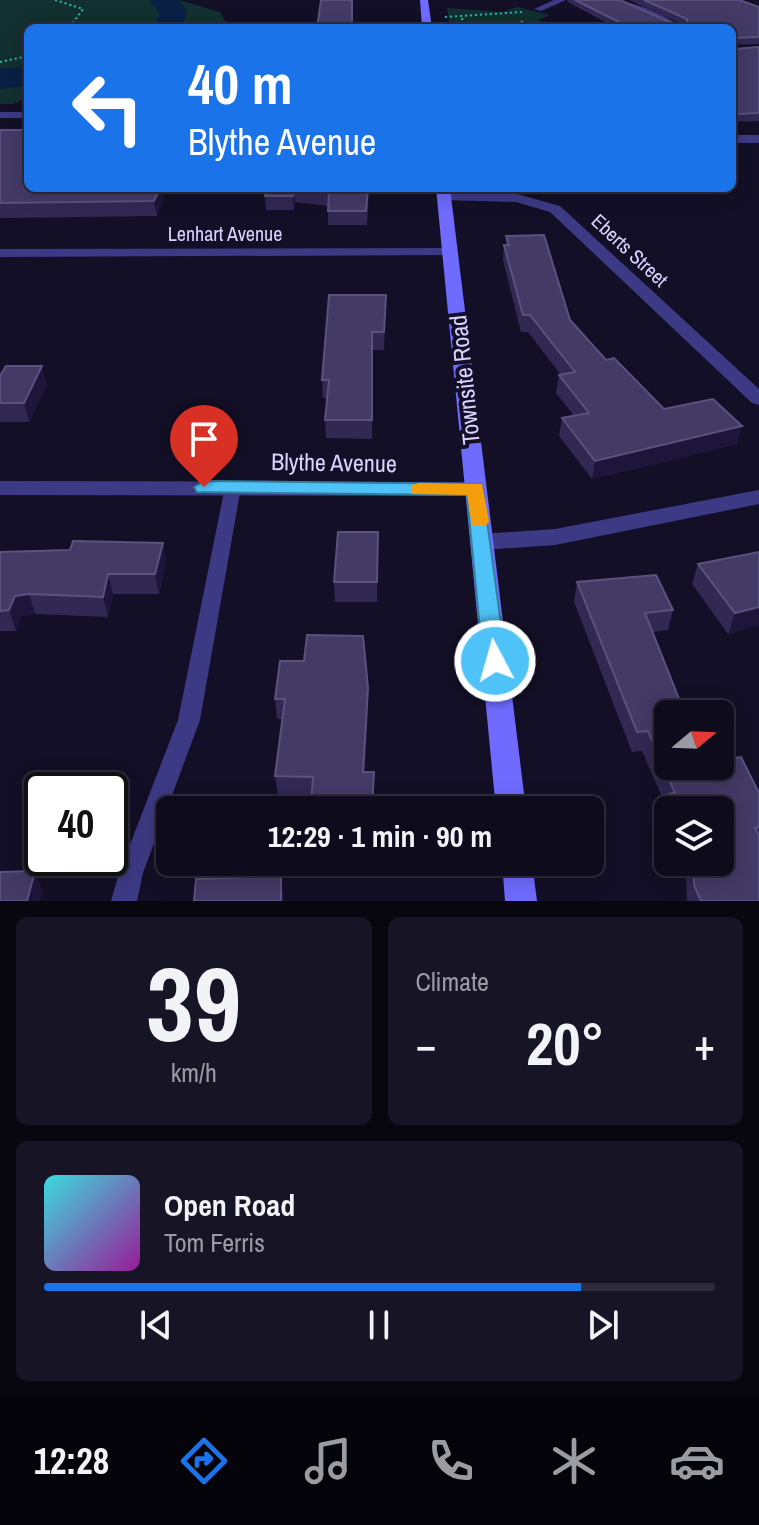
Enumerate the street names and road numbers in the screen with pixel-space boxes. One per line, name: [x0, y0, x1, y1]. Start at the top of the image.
street label: Eberts Street: [586, 207, 675, 293]
street label: Lenhart Avenue: [168, 220, 282, 247]
street label: Townsite Road: [441, 314, 487, 446]
street label: Blythe Avenue: [271, 445, 397, 479]

